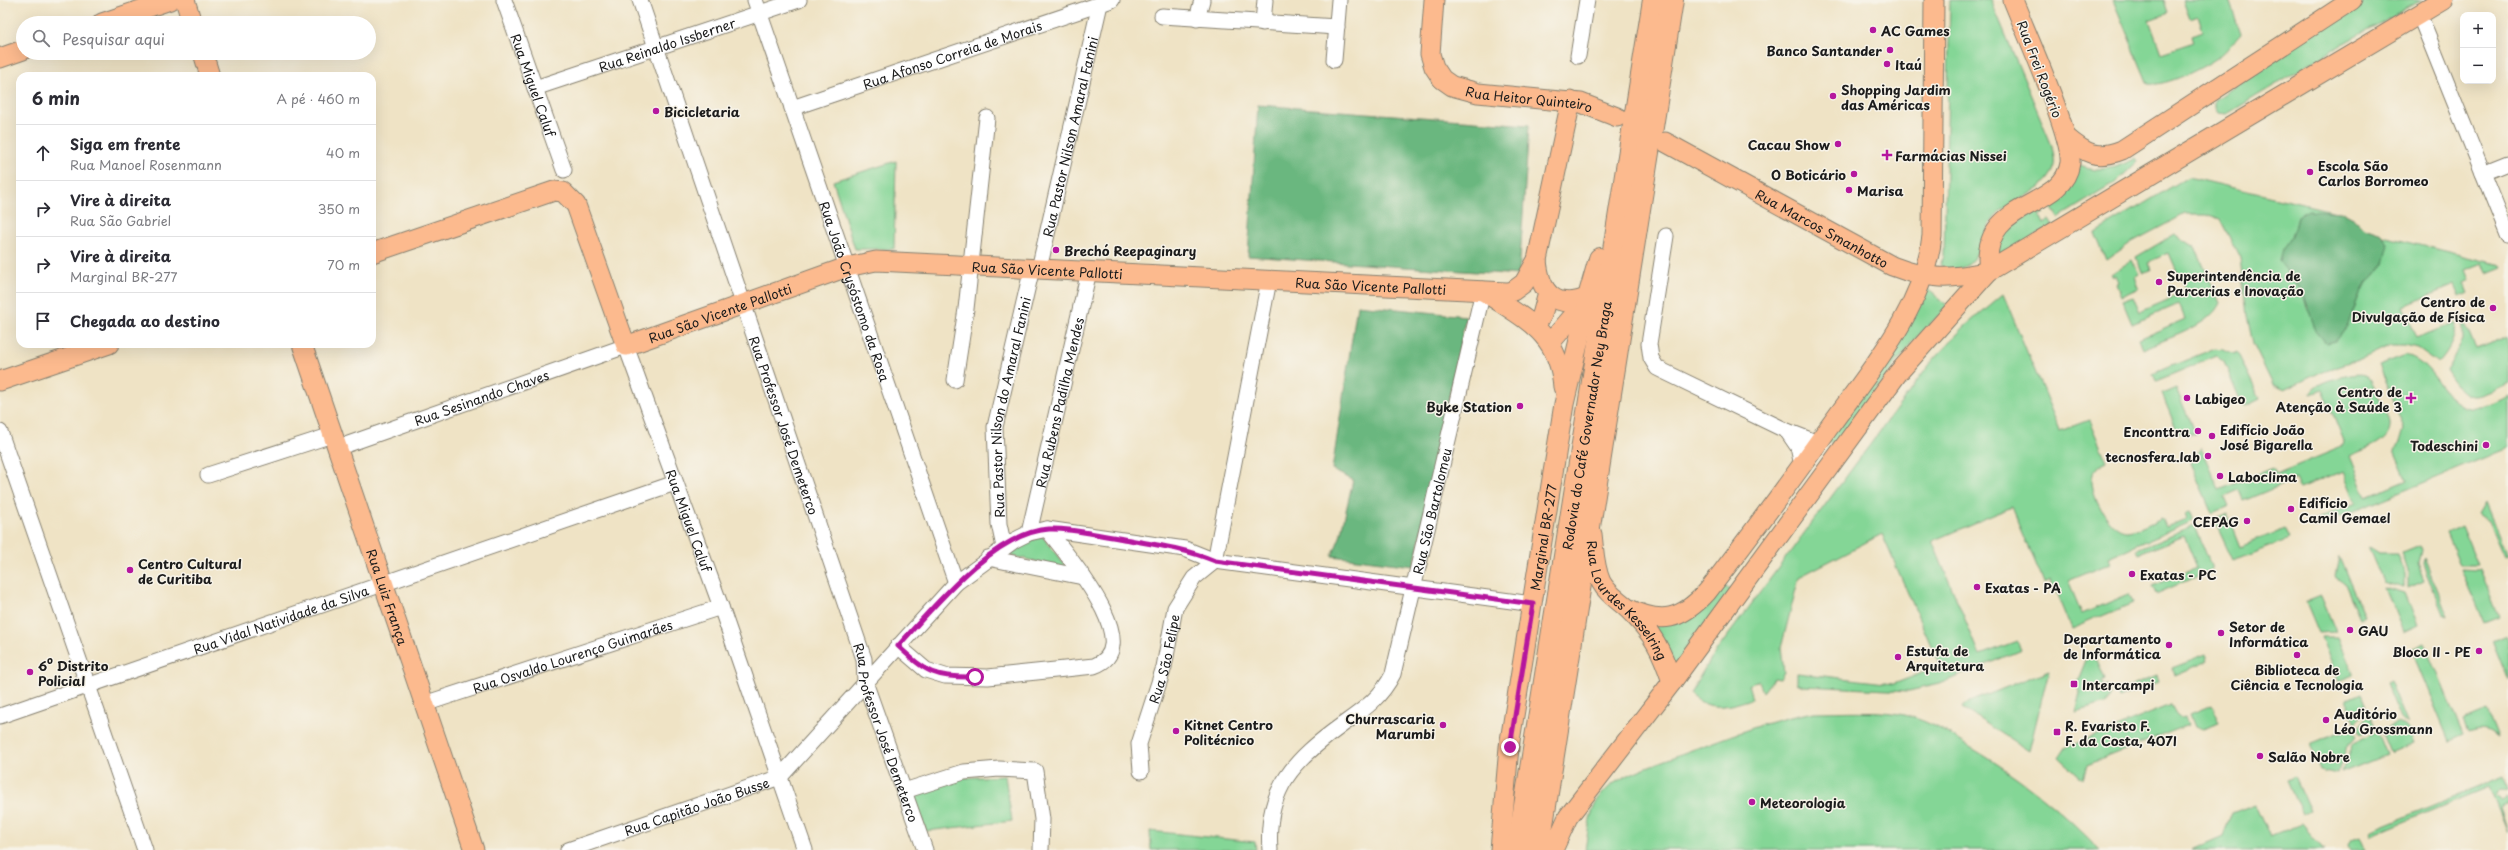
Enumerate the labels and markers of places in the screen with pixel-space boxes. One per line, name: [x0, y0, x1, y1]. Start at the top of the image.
place label: AC Games: [1880, 21, 1950, 40]
marker: AC Games: [1868, 25, 1878, 35]
place label: Banco Santander: [1766, 41, 1882, 60]
marker: Banco Santander: [1885, 45, 1895, 55]
place label: Itaú: [1895, 55, 1922, 74]
marker: Itaú: [1882, 59, 1892, 69]
place label: Shopping Jardim das Américas: [1841, 80, 1951, 114]
marker: Shopping Jardim das Américas: [1828, 91, 1838, 101]
place label: Bicicletaria: [664, 102, 740, 121]
marker: Bicicletaria: [651, 106, 661, 116]
place label: Cacau Show: [1748, 135, 1831, 154]
marker: Cacau Show: [1833, 139, 1843, 149]
place label: Farmácias Nissei: [1895, 146, 2007, 165]
marker: Farmácias Nissei: [1882, 150, 1892, 160]
place label: Escola São Carlos Borromeo: [2318, 156, 2429, 190]
place label: O Boticário: [1771, 165, 1846, 184]
marker: Escola São Carlos Borromeo: [2305, 167, 2315, 177]
marker: O Boticário: [1849, 169, 1859, 179]
place label: Marisa: [1857, 181, 1904, 200]
marker: Marisa: [1844, 185, 1854, 195]
place label: Brechó Reepaginary: [1064, 241, 1196, 260]
marker: Brechó Reepaginary: [1051, 245, 1061, 255]
place label: Superintendência de Parcerias e Inovação: [2167, 266, 2304, 300]
marker: Superintendência de Parcerias e Inovação: [2154, 277, 2164, 287]
place label: Centro de Divulgação de Física: [2352, 292, 2485, 326]
marker: Centro de Divulgação de Física: [2488, 303, 2498, 313]
place label: Centro de Atenção à Saúde 3: [2276, 382, 2402, 416]
place label: Labigeo: [2195, 389, 2246, 408]
marker: Centro de Atenção à Saúde 3: [2405, 392, 2417, 404]
marker: Labigeo: [2182, 393, 2192, 403]
place label: Byke Station: [1426, 397, 1512, 416]
marker: Byke Station: [1515, 401, 1525, 411]
place label: Edifício João José Bigarella: [2220, 420, 2313, 454]
place label: Enconttra: [2124, 422, 2190, 441]
marker: Enconttra: [2193, 426, 2203, 436]
marker: Edifício João José Bigarella: [2207, 431, 2217, 441]
place label: Todeschini: [2410, 436, 2478, 455]
marker: Todeschini: [2481, 440, 2491, 450]
place label: tecnosfera.lab: [2105, 447, 2200, 466]
marker: tecnosfera.lab: [2203, 451, 2213, 461]
place label: Laboclima: [2228, 467, 2297, 486]
marker: Laboclima: [2215, 471, 2225, 481]
place label: Edifício Camil Gemael: [2299, 493, 2391, 527]
marker: Edifício Camil Gemael: [2286, 504, 2296, 514]
place label: CEPAG: [2193, 512, 2239, 531]
marker: CEPAG: [2242, 516, 2252, 526]
place label: Centro Cultural de Curitiba: [138, 554, 242, 588]
marker: Centro Cultural de Curitiba: [125, 565, 135, 575]
place label: Exatas - PC: [2140, 565, 2217, 584]
marker: Exatas - PC: [2127, 569, 2137, 579]
place label: Exatas - PA: [1985, 578, 2061, 597]
marker: Exatas - PA: [1972, 582, 1982, 592]
place label: Setor de Informática: [2229, 617, 2309, 651]
place label: GAU: [2358, 621, 2388, 640]
marker: GAU: [2345, 625, 2355, 635]
marker: Setor de Informática: [2216, 628, 2226, 638]
place label: Departamento de Informática: [2063, 629, 2162, 663]
marker: Departamento de Informática: [2164, 640, 2174, 650]
place label: Estufa de Arquitetura: [1905, 641, 1984, 675]
place label: Bloco II - PE: [2392, 642, 2471, 661]
marker: Bloco II - PE: [2474, 646, 2484, 656]
marker: Biblioteca de Ciência e Tecnologia: [2292, 650, 2302, 660]
marker: Estufa de Arquitetura: [1893, 652, 1903, 662]
place label: 6º Distrito Policial: [38, 656, 109, 690]
place label: Biblioteca de Ciência e Tecnologia: [2230, 660, 2364, 694]
marker: 6º Distrito Policial: [25, 667, 35, 677]
place label: Intercampi: [2082, 675, 2155, 694]
marker: Intercampi: [2069, 679, 2079, 689]
place label: Auditório Léo Grossmann: [2334, 704, 2433, 738]
place label: Churrascaria Marumbi: [1345, 709, 1435, 743]
place label: Kitnet Centro Politécnico: [1184, 715, 1273, 749]
marker: Auditório Léo Grossmann: [2321, 715, 2331, 725]
place label: R. Evaristo F. F. da Costa, 407I: [2065, 716, 2177, 750]
marker: Churrascaria Marumbi: [1438, 720, 1448, 730]
marker: Kitnet Centro Politécnico: [1171, 726, 1181, 736]
marker: R. Evaristo F. F. da Costa, 407I: [2052, 727, 2062, 737]
place label: Salão Nobre: [2268, 747, 2350, 766]
marker: Salão Nobre: [2255, 751, 2265, 761]
place label: Meteorologia: [1760, 793, 1846, 812]
marker: Meteorologia: [1747, 797, 1757, 807]

